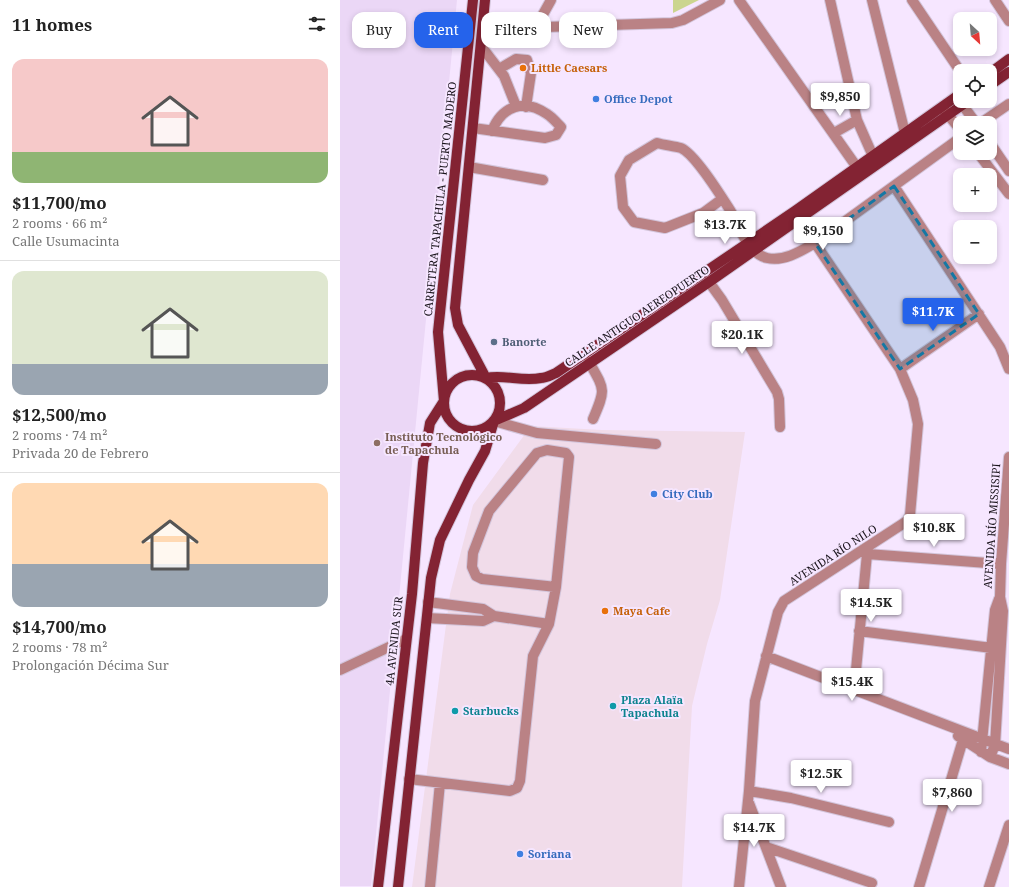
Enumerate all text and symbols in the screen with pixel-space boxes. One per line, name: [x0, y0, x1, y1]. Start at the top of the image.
chip: Buy: [352, 12, 406, 48]
chip: Rent: [414, 12, 473, 48]
chip: Filters: [481, 12, 551, 48]
chip: New: [559, 12, 617, 48]
north arrow: [953, 12, 997, 56]
map controls: [953, 12, 997, 264]
text: 11 homes: [12, 13, 92, 36]
icon: filters: [306, 13, 328, 35]
place label: Little Caesars: [531, 60, 607, 75]
marker: Little Caesars: [518, 63, 528, 73]
button: locate: [953, 64, 997, 108]
street label: CARRETERA TAPACHULA - PUERTO MADERO: [420, 81, 459, 317]
pin: $9,850: [807, 83, 873, 117]
icon: home: [134, 85, 206, 157]
text: $9,850: [820, 87, 860, 105]
place label: Office Depot: [604, 91, 673, 106]
marker: Office Depot: [591, 94, 601, 104]
button: layers: [953, 116, 997, 160]
button: +: [953, 168, 997, 212]
text: $11,700/mo: [12, 191, 107, 214]
pin: $13.7K: [692, 211, 758, 245]
text: 2 rooms · 66 m²: [12, 214, 107, 232]
text: $13.7K: [704, 215, 746, 233]
pin: $9,150: [790, 217, 856, 251]
button: −: [953, 220, 997, 264]
text: $9,150: [803, 221, 843, 239]
text: Calle Usumacinta: [12, 232, 120, 250]
street label: CALLE ANTIGUO AEREOPUERTO: [561, 261, 712, 370]
icon: home: [134, 297, 206, 369]
pin: $11.7K: [900, 298, 966, 332]
text: $11.7K: [912, 302, 954, 320]
pin: $20.1K: [709, 321, 775, 355]
text: $20.1K: [721, 325, 763, 343]
place label: Banorte: [502, 334, 547, 349]
marker: Banorte: [489, 337, 499, 347]
text: $12,500/mo: [12, 403, 107, 426]
text: 2 rooms · 74 m²: [12, 426, 107, 444]
place label: Instituto Tecnológico de Tapachula: [385, 429, 503, 457]
marker: Instituto Tecnológico de Tapachula: [372, 438, 382, 448]
text: Privada 20 de Febrero: [12, 444, 149, 462]
street label: AVENIDA RÍO MISSISIPI: [980, 463, 1003, 589]
place label: City Club: [662, 486, 713, 501]
marker: City Club: [649, 489, 659, 499]
icon: home: [134, 509, 206, 581]
pin: $10.8K: [901, 514, 967, 548]
text: $10.8K: [913, 518, 955, 536]
street label: AVENIDA RÍO NILO: [786, 521, 879, 589]
pin: $14.5K: [838, 589, 904, 623]
text: $14.5K: [850, 593, 892, 611]
street label: 4A AVENIDA SUR: [381, 595, 406, 686]
place label: Maya Cafe: [613, 603, 670, 618]
marker: Maya Cafe: [600, 606, 610, 616]
text: $14,700/mo: [12, 615, 107, 638]
text: 2 rooms · 78 m²: [12, 638, 107, 656]
text: Prolongación Décima Sur: [12, 656, 169, 674]
pin: $15.4K: [819, 668, 885, 702]
text: $15.4K: [831, 672, 873, 690]
place label: Plaza Alaïa Tapachula: [621, 692, 683, 720]
marker: Plaza Alaïa Tapachula: [608, 701, 618, 711]
place label: Starbucks: [463, 703, 519, 718]
marker: Starbucks: [450, 706, 460, 716]
pin: $12.5K: [788, 760, 854, 794]
text: $12.5K: [800, 764, 842, 782]
pin: $7,860: [919, 779, 985, 813]
text: $7,860: [932, 783, 972, 801]
pin: $14.7K: [721, 814, 787, 848]
text: $14.7K: [733, 818, 775, 836]
place label: Soriana: [528, 846, 572, 861]
marker: Soriana: [515, 849, 525, 859]

